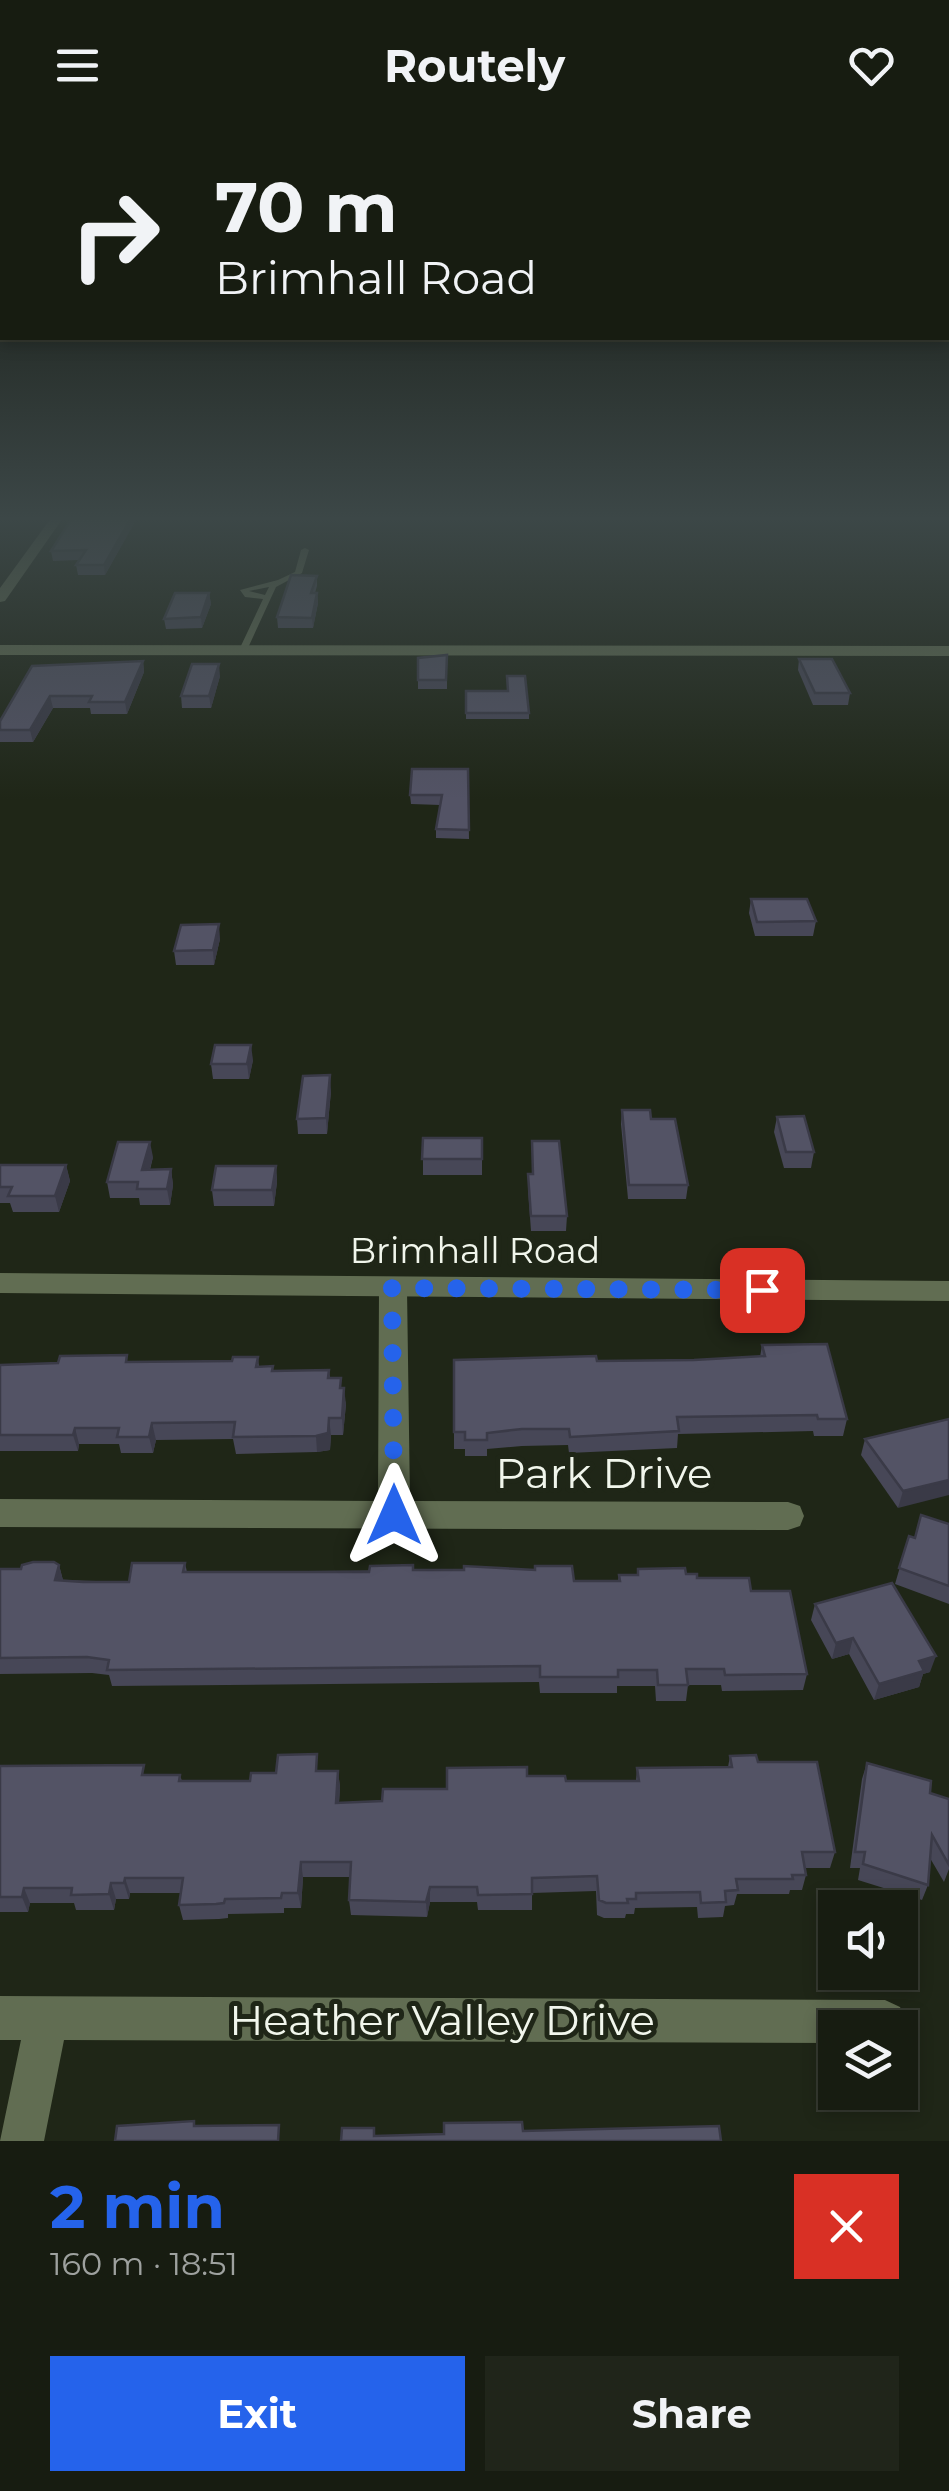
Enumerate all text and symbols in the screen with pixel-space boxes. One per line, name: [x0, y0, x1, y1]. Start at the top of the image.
icon: menu: [50, 38, 105, 93]
text: Routely: [384, 38, 565, 93]
icon: heart: [844, 38, 899, 93]
text: 70 m: [215, 164, 398, 250]
icon: right: [50, 170, 180, 300]
text: Brimhall Road: [215, 250, 537, 305]
street label: Brimhall Road: [350, 1229, 600, 1272]
pin: [720, 1248, 805, 1333]
icon: arrive: [735, 1263, 790, 1318]
street label: Park Drive: [496, 1447, 712, 1499]
position arrow: [342, 1463, 446, 1567]
map controls: [818, 1890, 918, 2110]
button: sound: [818, 1890, 918, 1990]
street label: Heather Valley Drive: [229, 1994, 655, 2046]
button: layers: [818, 2010, 918, 2110]
text: 2 min: [50, 2170, 225, 2243]
button: close: [794, 2174, 899, 2279]
text: 160 m · 18:51: [50, 2244, 238, 2283]
button: Exit: [50, 2356, 465, 2471]
button: Share: [485, 2356, 899, 2471]

